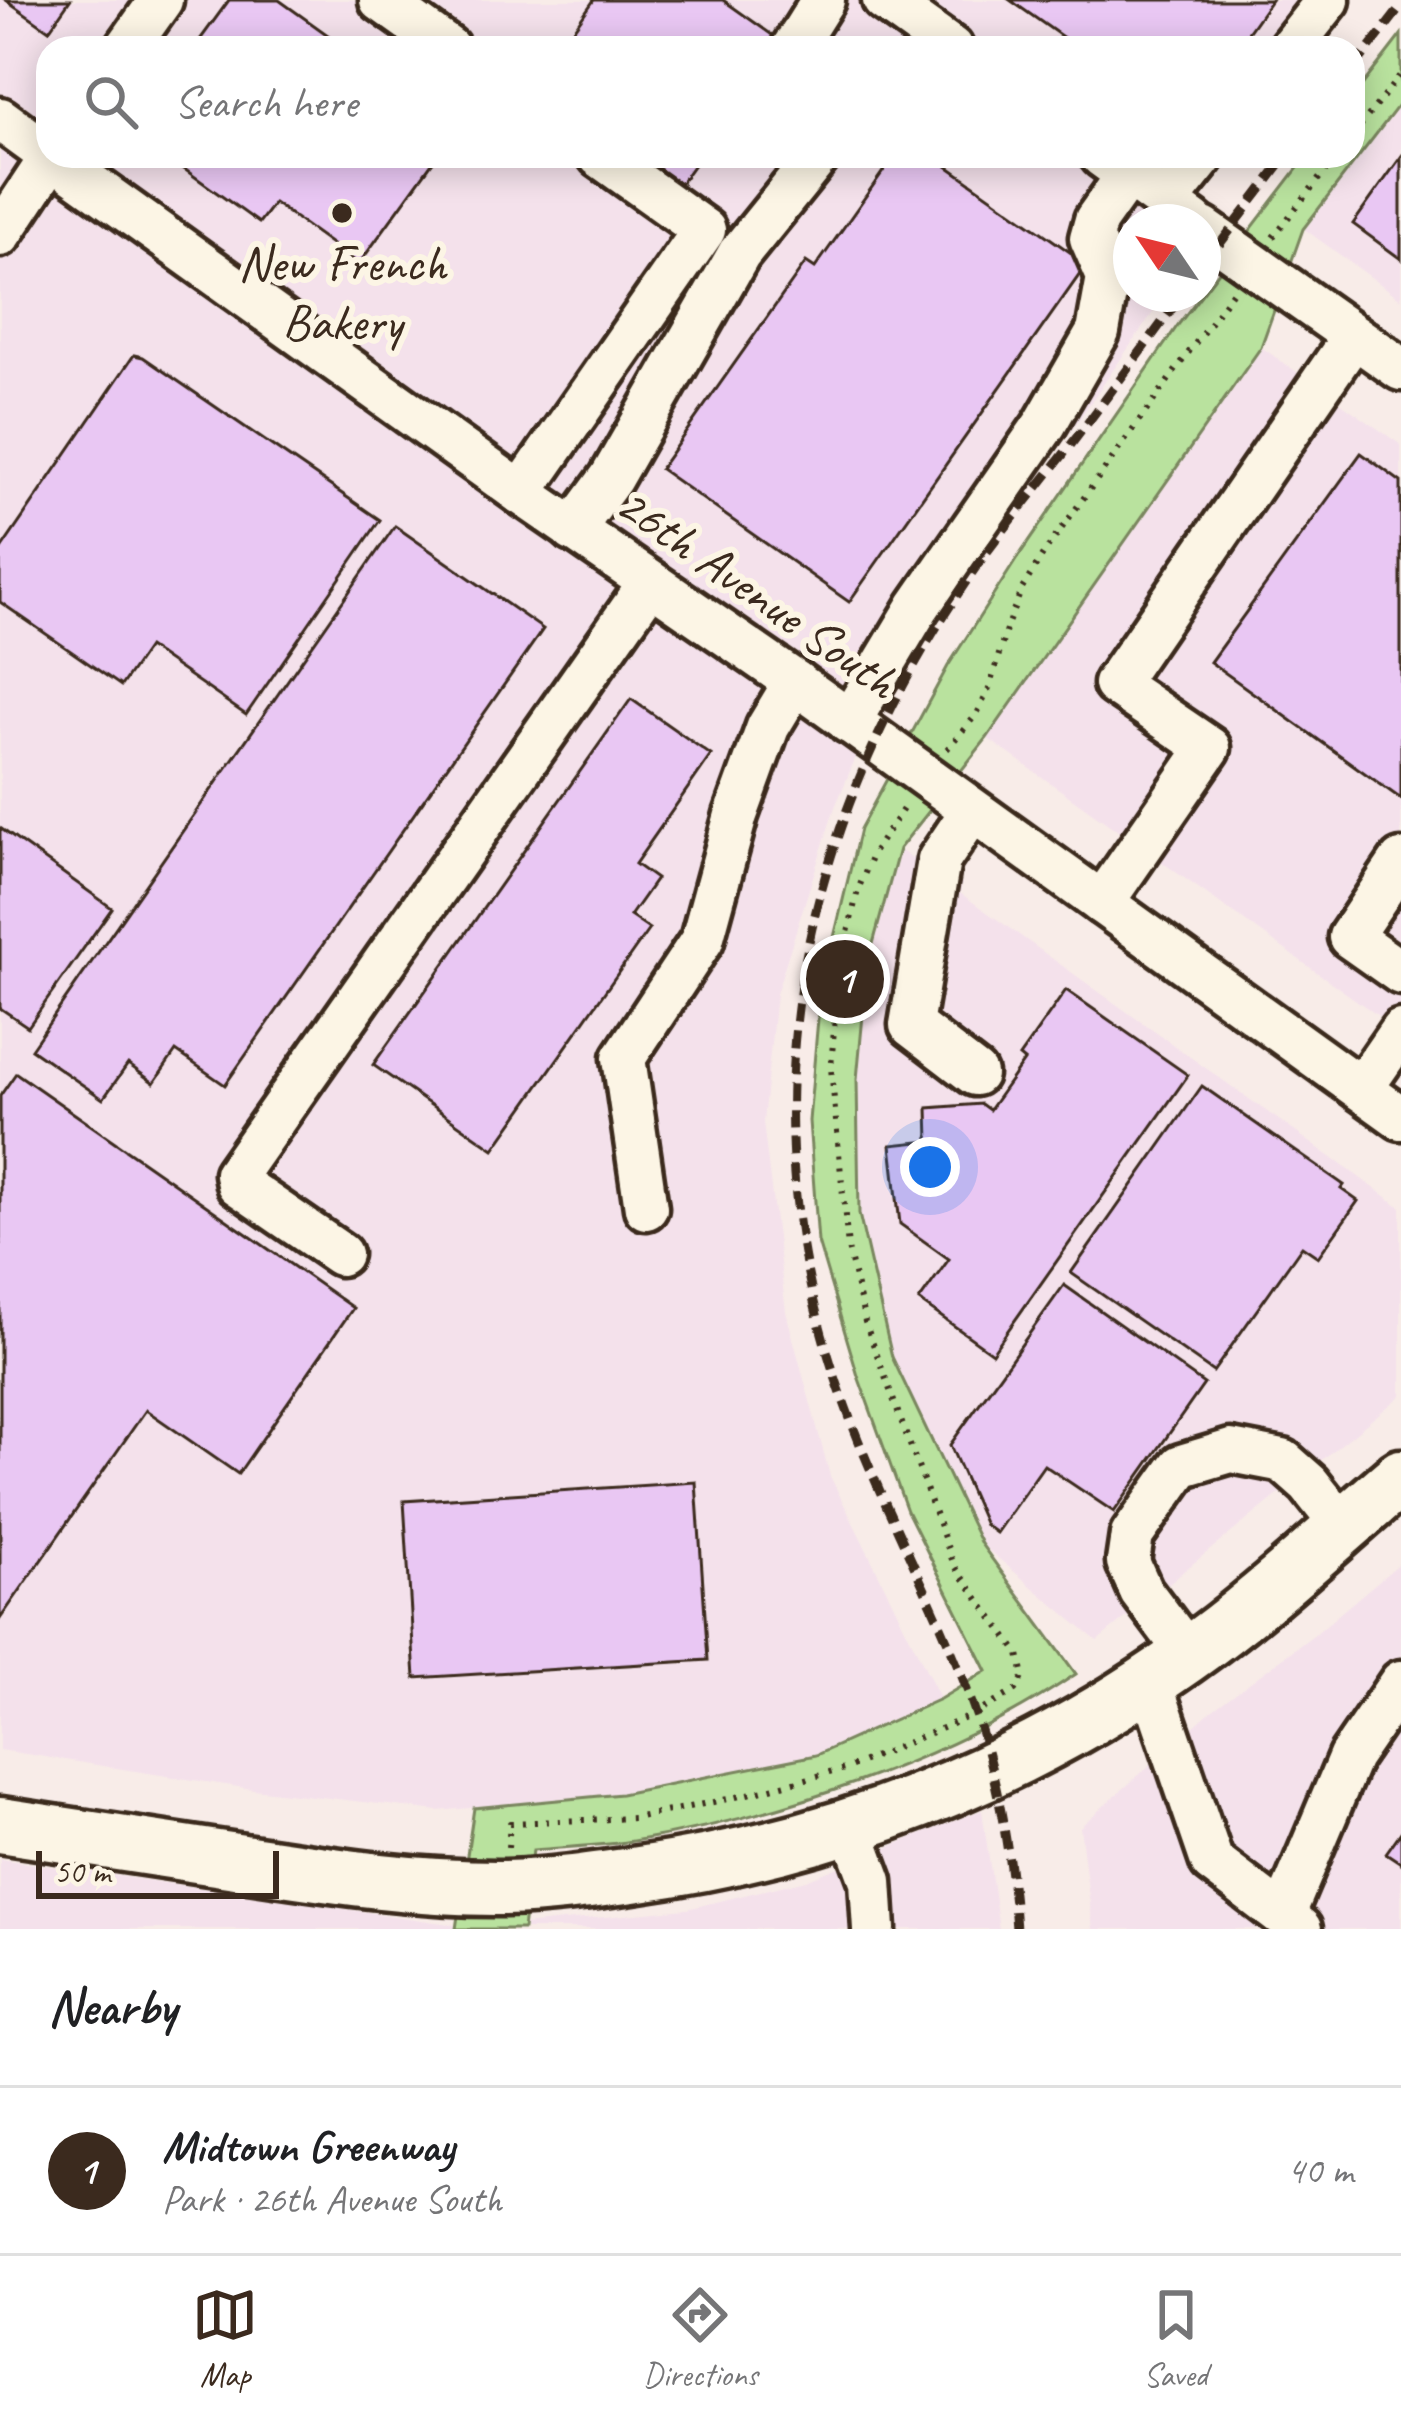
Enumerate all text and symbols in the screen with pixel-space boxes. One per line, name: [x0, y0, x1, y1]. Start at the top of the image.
search box: [36, 36, 1365, 168]
icon: search: [78, 69, 144, 135]
text: Search here: [174, 74, 357, 131]
marker: New French Bakery: [329, 200, 355, 226]
north arrow: [1113, 204, 1221, 312]
place label: New French Bakery: [238, 231, 448, 354]
street label: 26th Avenue South: [604, 471, 912, 714]
pin: 1: [806, 934, 884, 1024]
your location: [900, 1137, 960, 1197]
scale bar: [36, 1845, 279, 1898]
text: 50 m: [54, 1851, 110, 1893]
text: Nearby: [48, 1975, 176, 2039]
text: Midtown Greenway: [162, 2118, 454, 2175]
text: 1: [78, 2146, 96, 2195]
text: 40 m: [1287, 2146, 1353, 2195]
text: Park · 26th Avenue South: [162, 2175, 502, 2224]
tab: Map: [192, 2282, 258, 2396]
tab: Directions: [643, 2282, 758, 2396]
tab: Saved: [1143, 2282, 1209, 2396]

